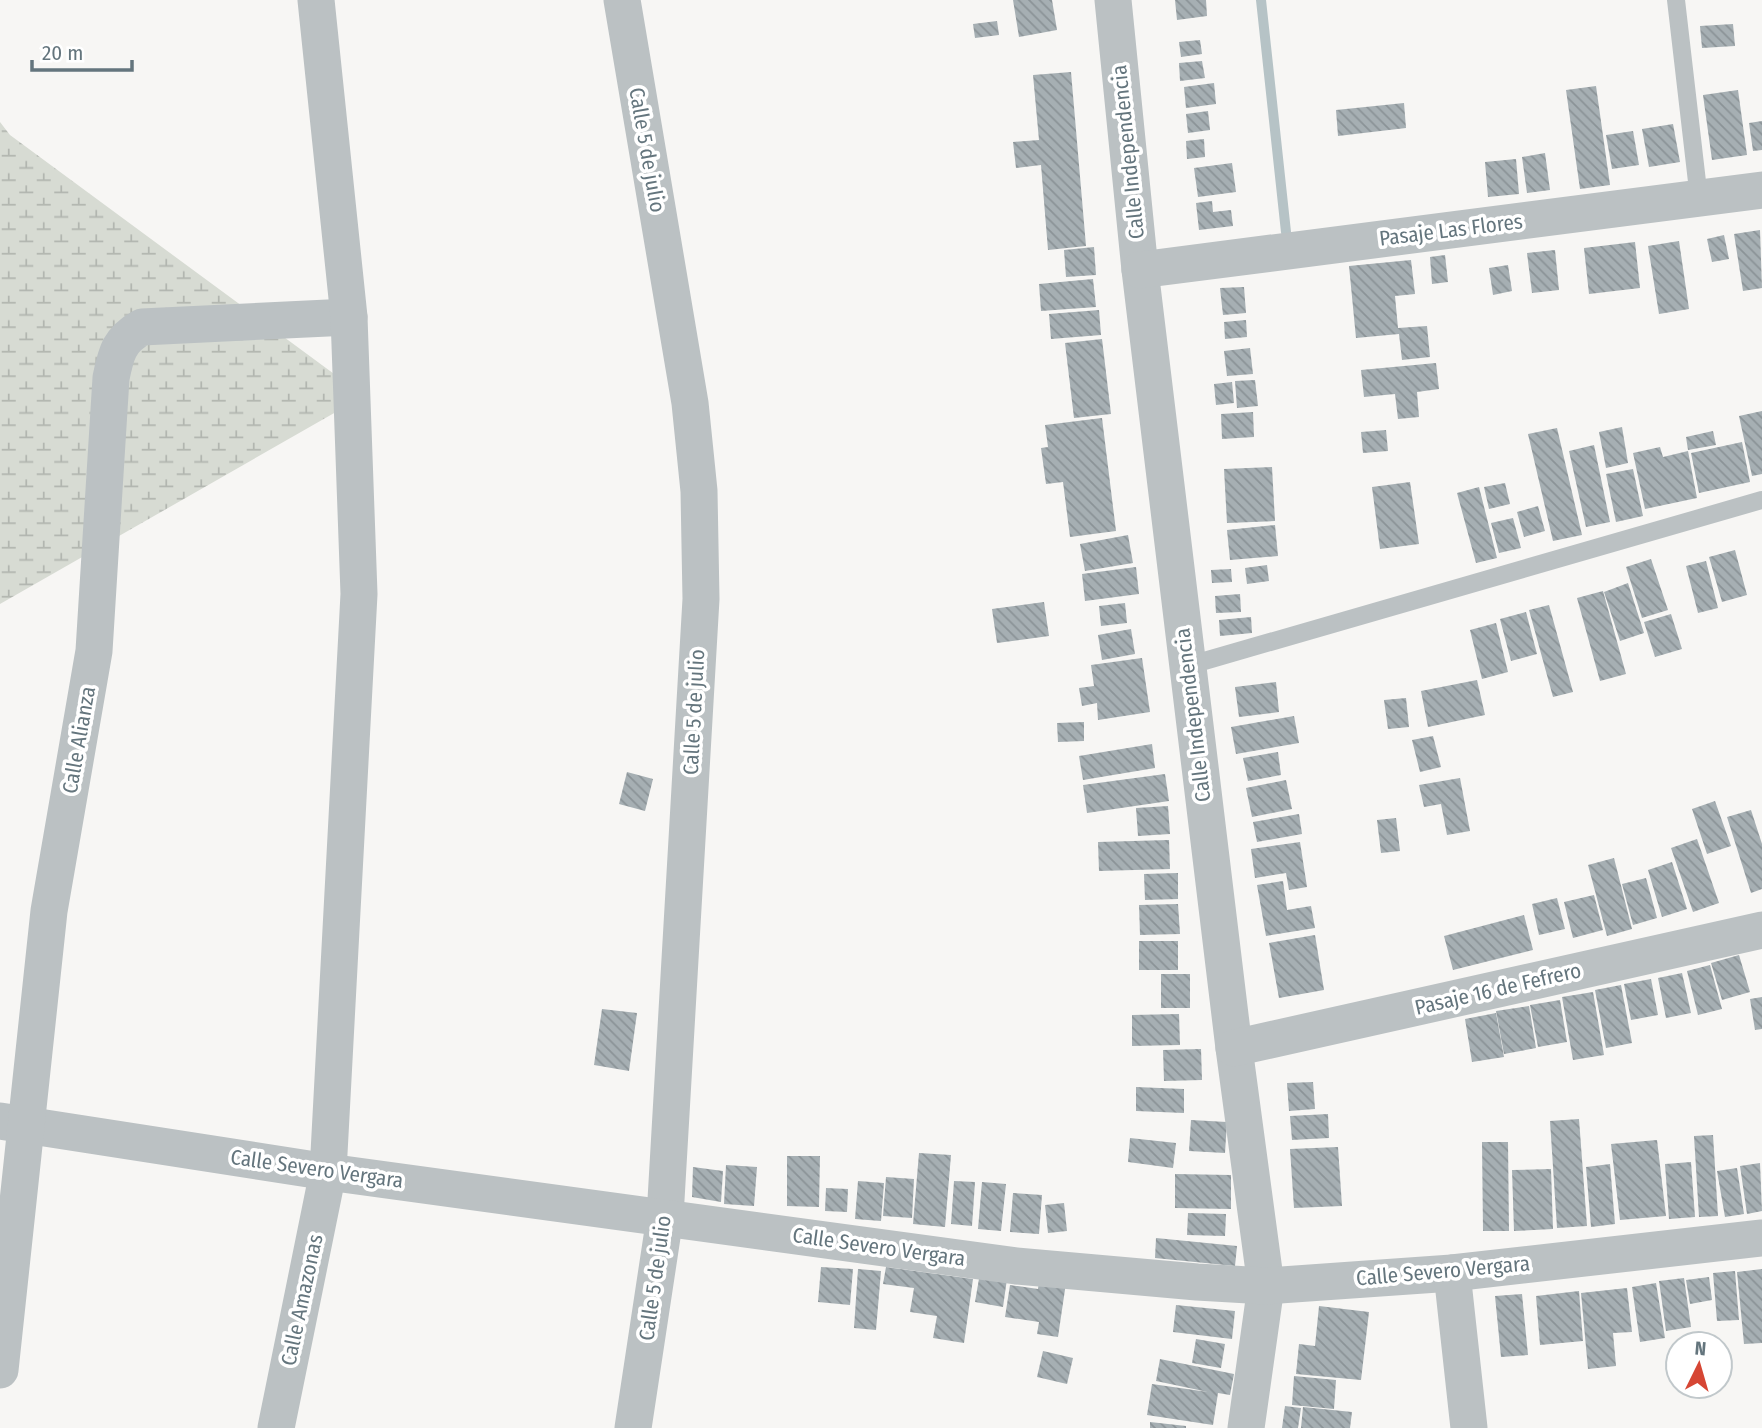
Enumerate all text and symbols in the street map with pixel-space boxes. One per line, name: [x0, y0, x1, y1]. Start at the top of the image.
scale bar: [32, 28, 131, 72]
text: 20 m: [42, 40, 83, 66]
street label: Calle Independencia: [1106, 64, 1150, 240]
street label: Calle 5 de julio: [623, 86, 671, 214]
street label: Pasaje Las Flores: [1378, 208, 1524, 252]
street label: Calle Independencia: [1169, 627, 1217, 803]
street label: Calle 5 de julio: [678, 648, 710, 776]
street label: Calle Alianza: [57, 684, 101, 796]
street label: Pasaje 16 de Fefrero: [1412, 957, 1584, 1021]
street label: Calle Severo Vergara: [229, 1144, 405, 1194]
street label: Calle 5 de julio: [633, 1214, 677, 1342]
street label: Calle Severo Vergara: [791, 1222, 967, 1272]
street label: Calle Amazonas: [275, 1232, 329, 1368]
street label: Calle Severo Vergara: [1355, 1250, 1531, 1292]
north arrow: [1664, 1330, 1734, 1400]
text: N: [1694, 1337, 1707, 1361]

